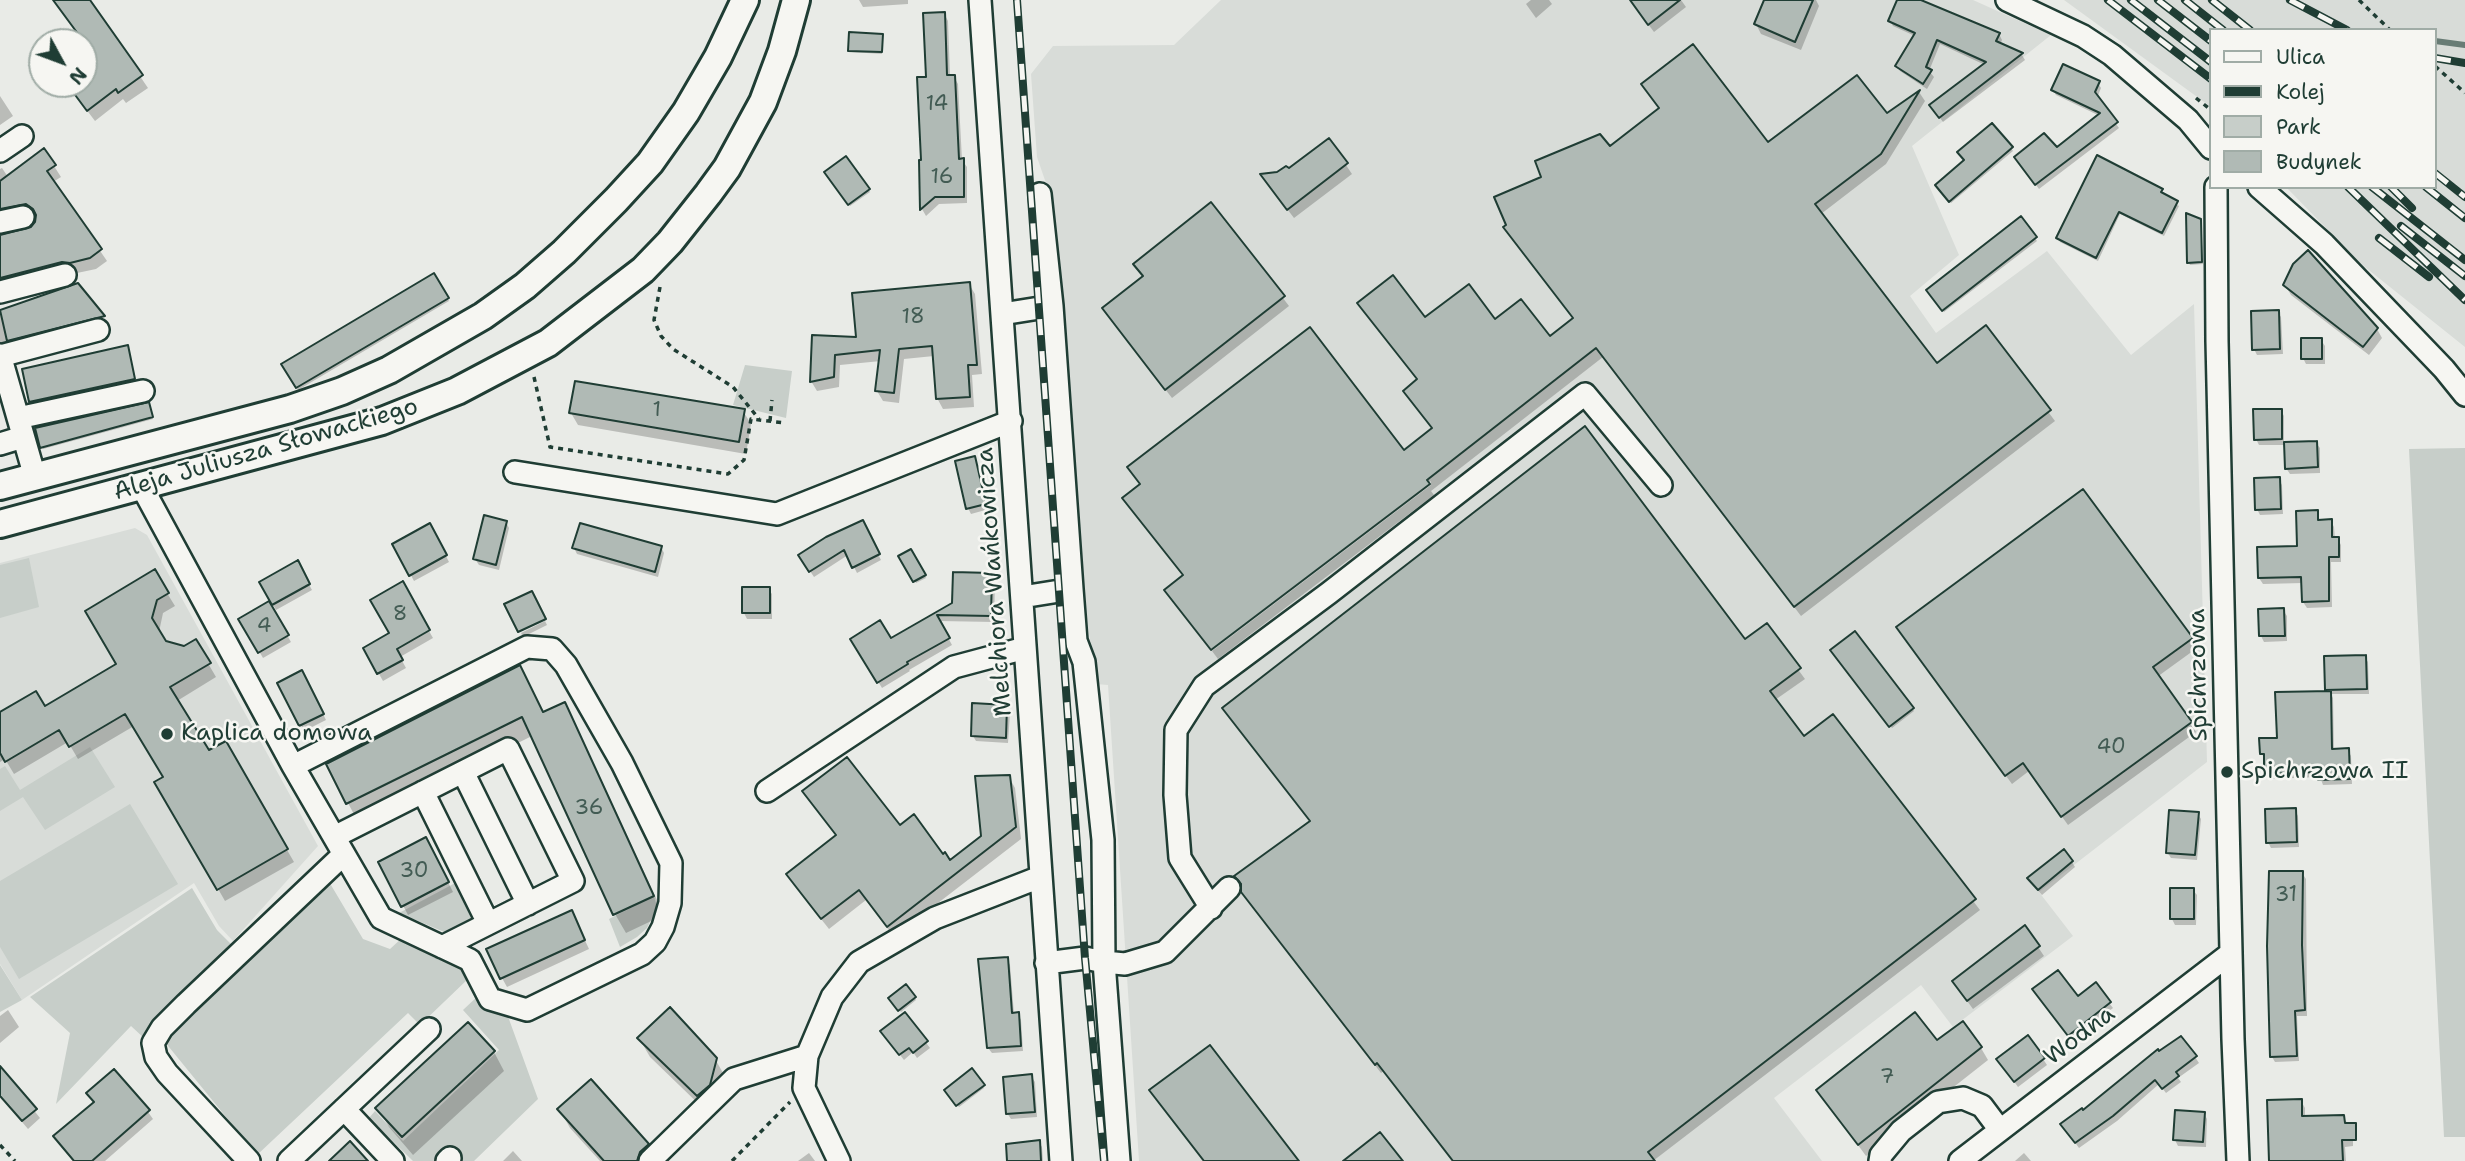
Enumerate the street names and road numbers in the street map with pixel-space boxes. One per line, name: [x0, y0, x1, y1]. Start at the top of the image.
street label: Aleja Juliusza Słowackiego: [110, 393, 422, 507]
street label: Melchiora Wańkowicza: [971, 447, 1019, 717]
street label: Spichrzowa: [2183, 608, 2215, 742]
street label: Wodna: [2039, 1000, 2121, 1072]

